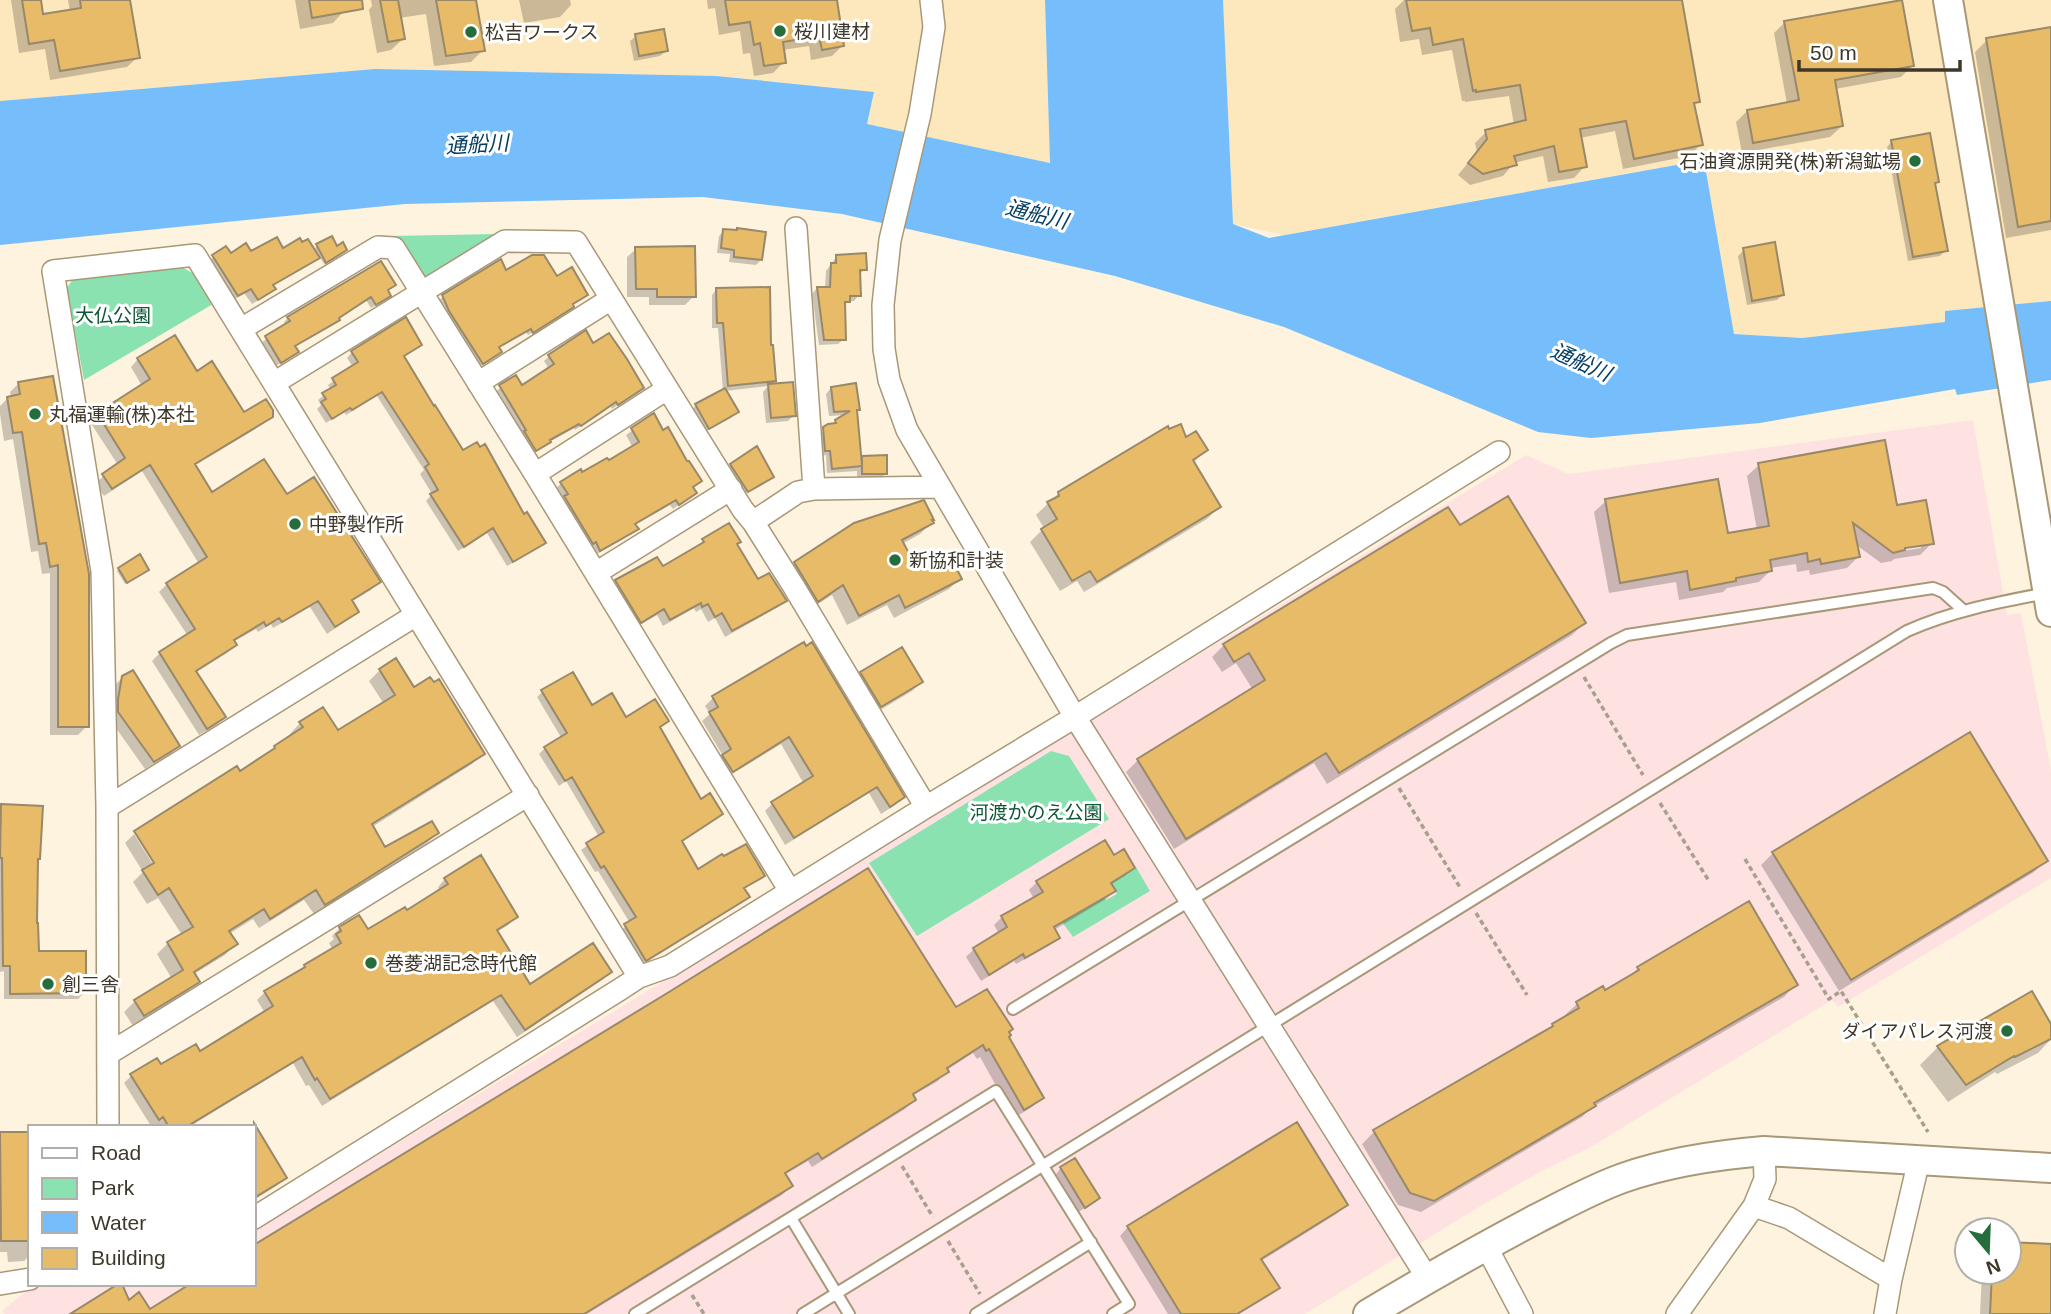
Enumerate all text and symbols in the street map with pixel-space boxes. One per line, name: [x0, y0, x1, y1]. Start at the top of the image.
place label: 桜川建材: [794, 21, 870, 42]
place label: 松吉ワークス: [485, 22, 598, 43]
marker: 桜川建材: [772, 23, 788, 39]
marker: 松吉ワークス: [463, 24, 479, 40]
scale bar: [1799, 28, 1960, 72]
text: 50 m: [1810, 41, 1857, 64]
water label: 通船川: [445, 131, 511, 157]
place label: 石油資源開発(株)新潟鉱場: [1679, 151, 1901, 172]
marker: 石油資源開発(株)新潟鉱場: [1907, 153, 1923, 169]
water label: 通船川: [1004, 195, 1072, 233]
park label: 大仏公園: [75, 305, 151, 326]
water label: 通船川: [1548, 339, 1616, 386]
place label: 丸福運輸(株)本社: [49, 404, 195, 425]
marker: 丸福運輸(株)本社: [27, 406, 43, 422]
place label: 中野製作所: [309, 514, 404, 535]
marker: 中野製作所: [287, 516, 303, 532]
place label: 新協和計装: [909, 550, 1004, 571]
marker: 新協和計装: [887, 552, 903, 568]
park label: 河渡かのえ公園: [969, 802, 1103, 823]
place label: 巻菱湖記念時代館: [385, 953, 537, 974]
marker: 巻菱湖記念時代館: [363, 955, 379, 971]
place label: 創三舎: [62, 974, 119, 995]
marker: 創三舎: [40, 976, 56, 992]
place label: ダイアパレス河渡: [1841, 1021, 1993, 1042]
marker: ダイアパレス河渡: [1999, 1023, 2015, 1039]
legend: [28, 1125, 256, 1286]
text: Road: [91, 1141, 141, 1164]
text: Park: [91, 1176, 135, 1199]
text: Water: [91, 1211, 146, 1234]
north arrow: [1953, 1216, 2023, 1286]
text: Building: [91, 1246, 166, 1269]
text: N: [1983, 1254, 2003, 1279]

